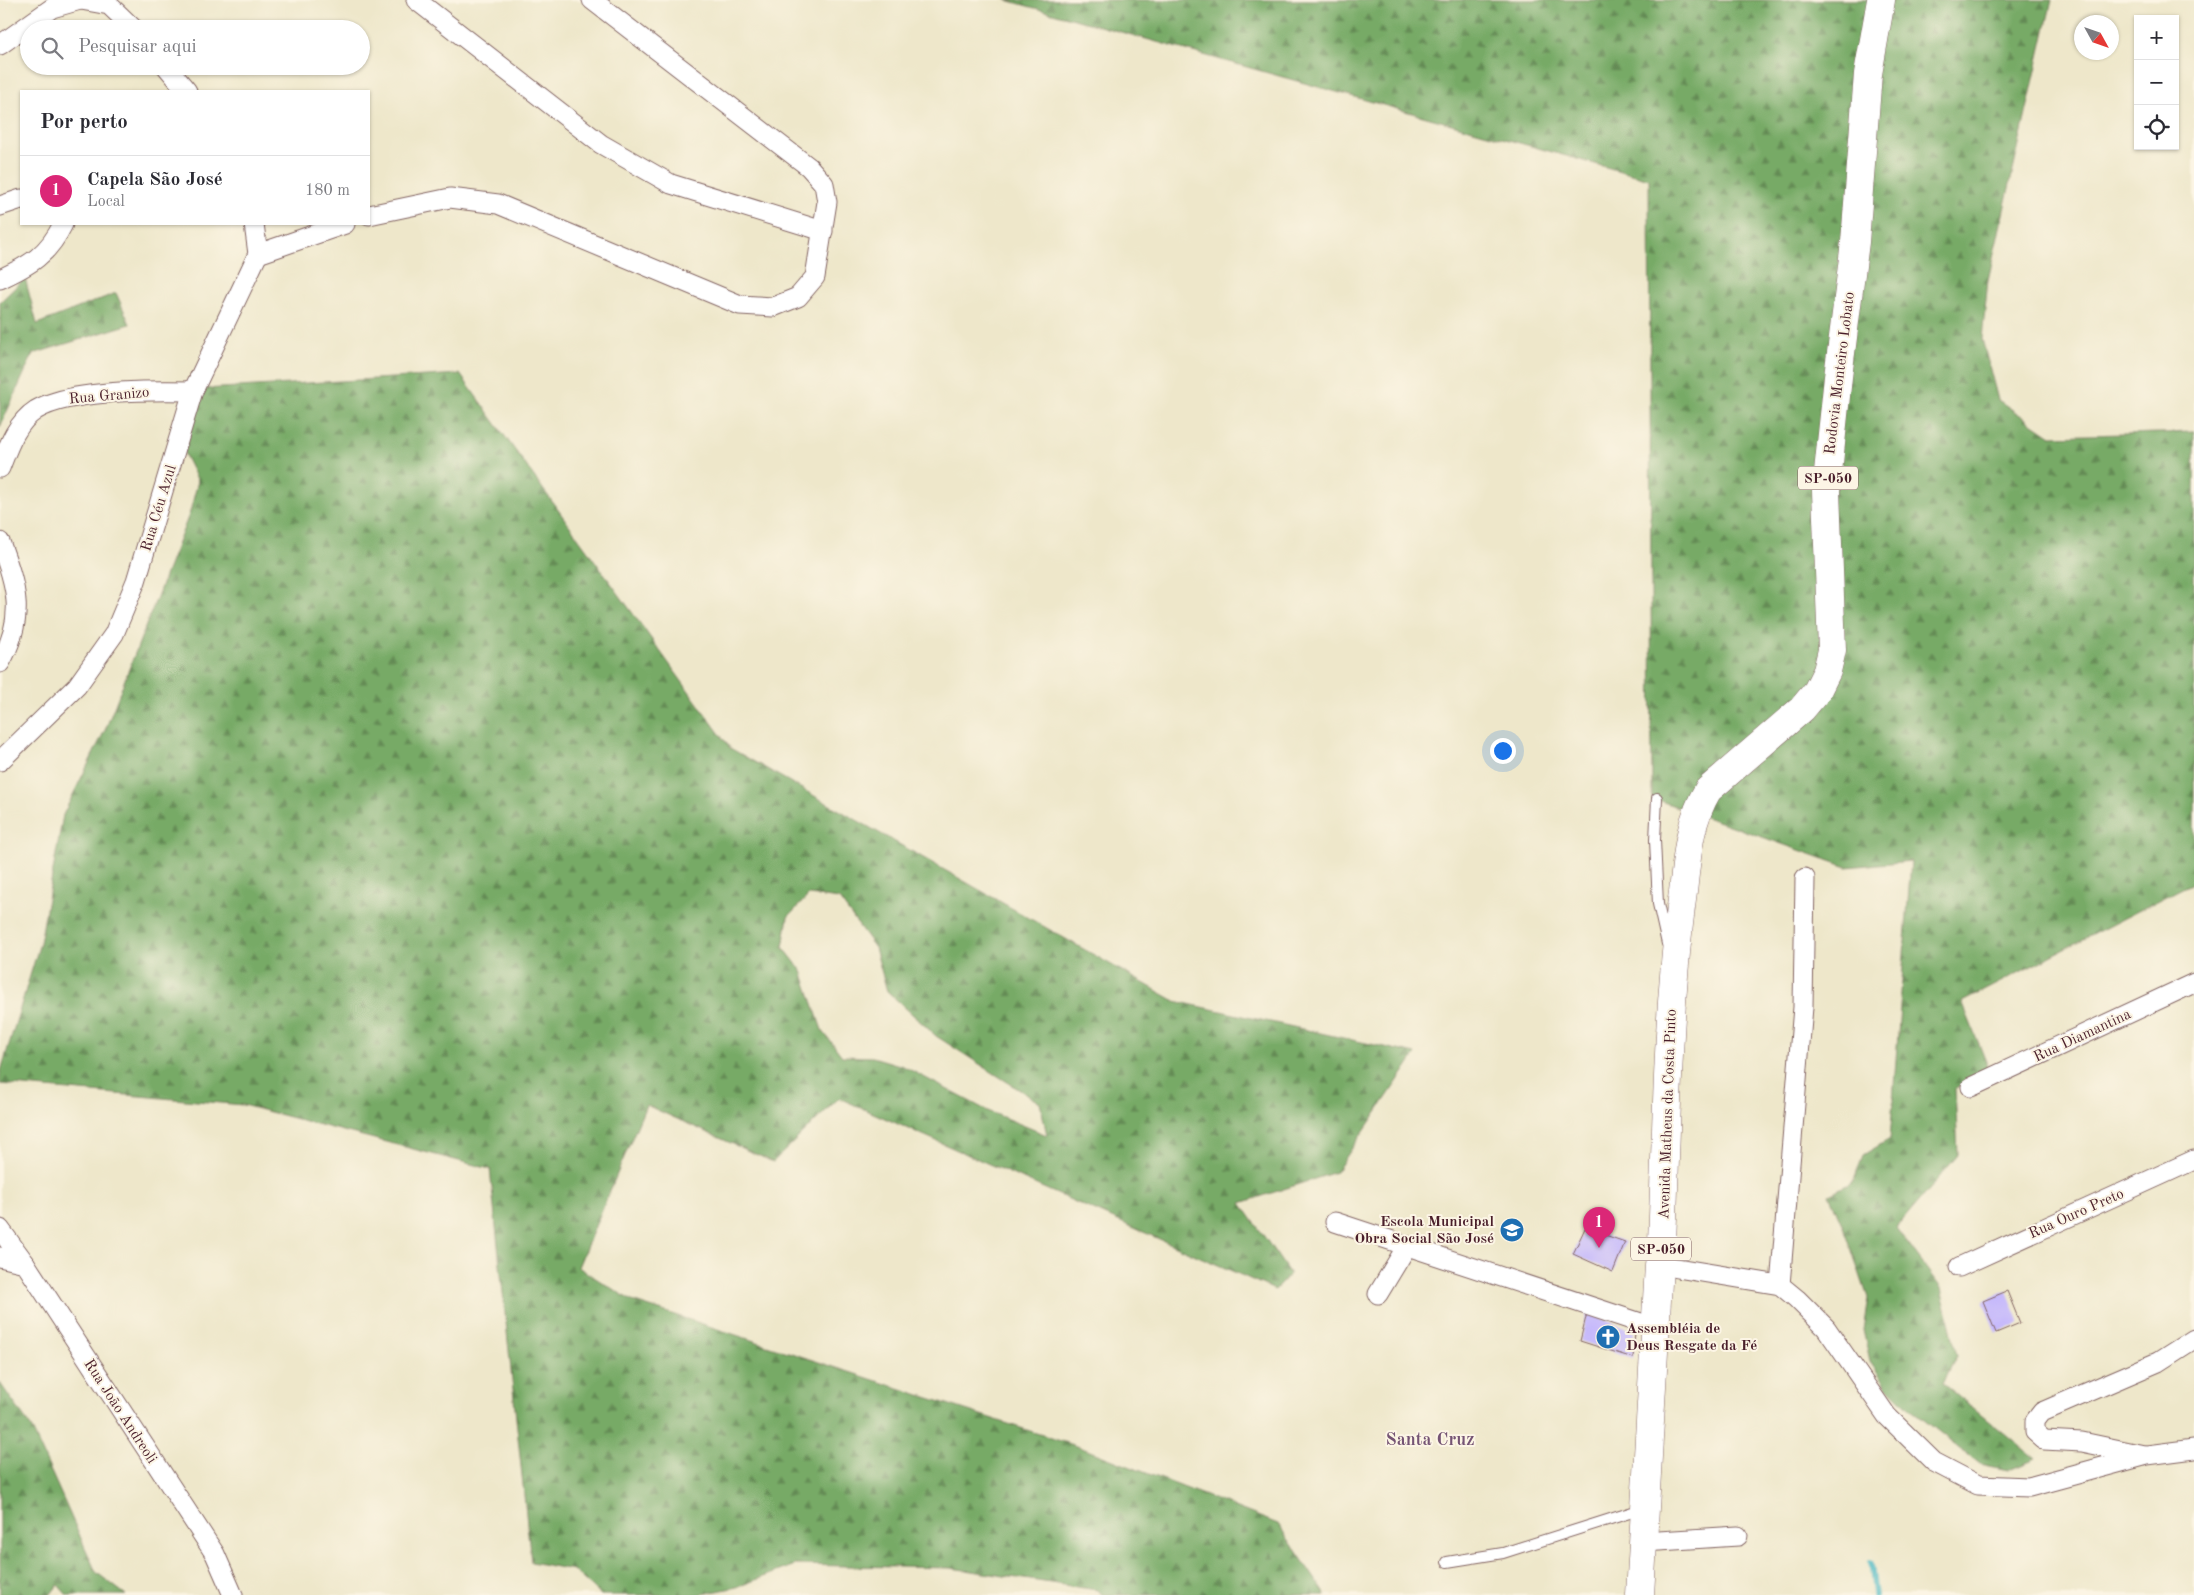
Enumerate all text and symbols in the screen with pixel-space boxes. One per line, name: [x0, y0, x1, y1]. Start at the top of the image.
north arrow: [2074, 15, 2119, 60]
map controls: [2134, 15, 2179, 150]
button: +: [2134, 15, 2179, 60]
search box: [20, 20, 370, 75]
icon: search: [38, 34, 66, 62]
text: Pesquisar aqui: [78, 38, 197, 57]
button: −: [2134, 60, 2179, 105]
button: locate: [2134, 105, 2179, 150]
text: Por perto: [40, 112, 128, 133]
text: Capela São José: [87, 171, 223, 190]
text: 1: [51, 183, 61, 199]
text: 180 m: [305, 183, 350, 199]
text: Local: [87, 194, 125, 210]
street label: Rodovia Monteiro Lobato: [1823, 291, 1858, 455]
street label: Rua Granizo: [68, 385, 150, 407]
street label: Rua Céu Azul: [139, 463, 180, 554]
road number: SP-050: [1798, 466, 1858, 489]
your location: [1490, 738, 1516, 764]
street label: Rua Diamantina: [2032, 1007, 2134, 1066]
street label: Avenida Matheus da Costa Pinto: [1657, 1009, 1680, 1220]
street label: Rua Ouro Preto: [2027, 1187, 2127, 1242]
pin: 1: [1583, 1207, 1615, 1248]
place label: Escola Municipal Obra Social São José: [1354, 1215, 1494, 1247]
school or university icon: Escola Municipal Obra Social São José: [1499, 1217, 1525, 1243]
road number: SP-050: [1631, 1238, 1691, 1260]
place label: Assembléia de Deus Resgate da Fé: [1626, 1322, 1757, 1354]
church icon: Assembléia de Deus Resgate da Fé: [1595, 1324, 1621, 1350]
street label: Rua João Andreoli: [81, 1357, 159, 1467]
district label: Santa Cruz: [1386, 1431, 1474, 1449]

